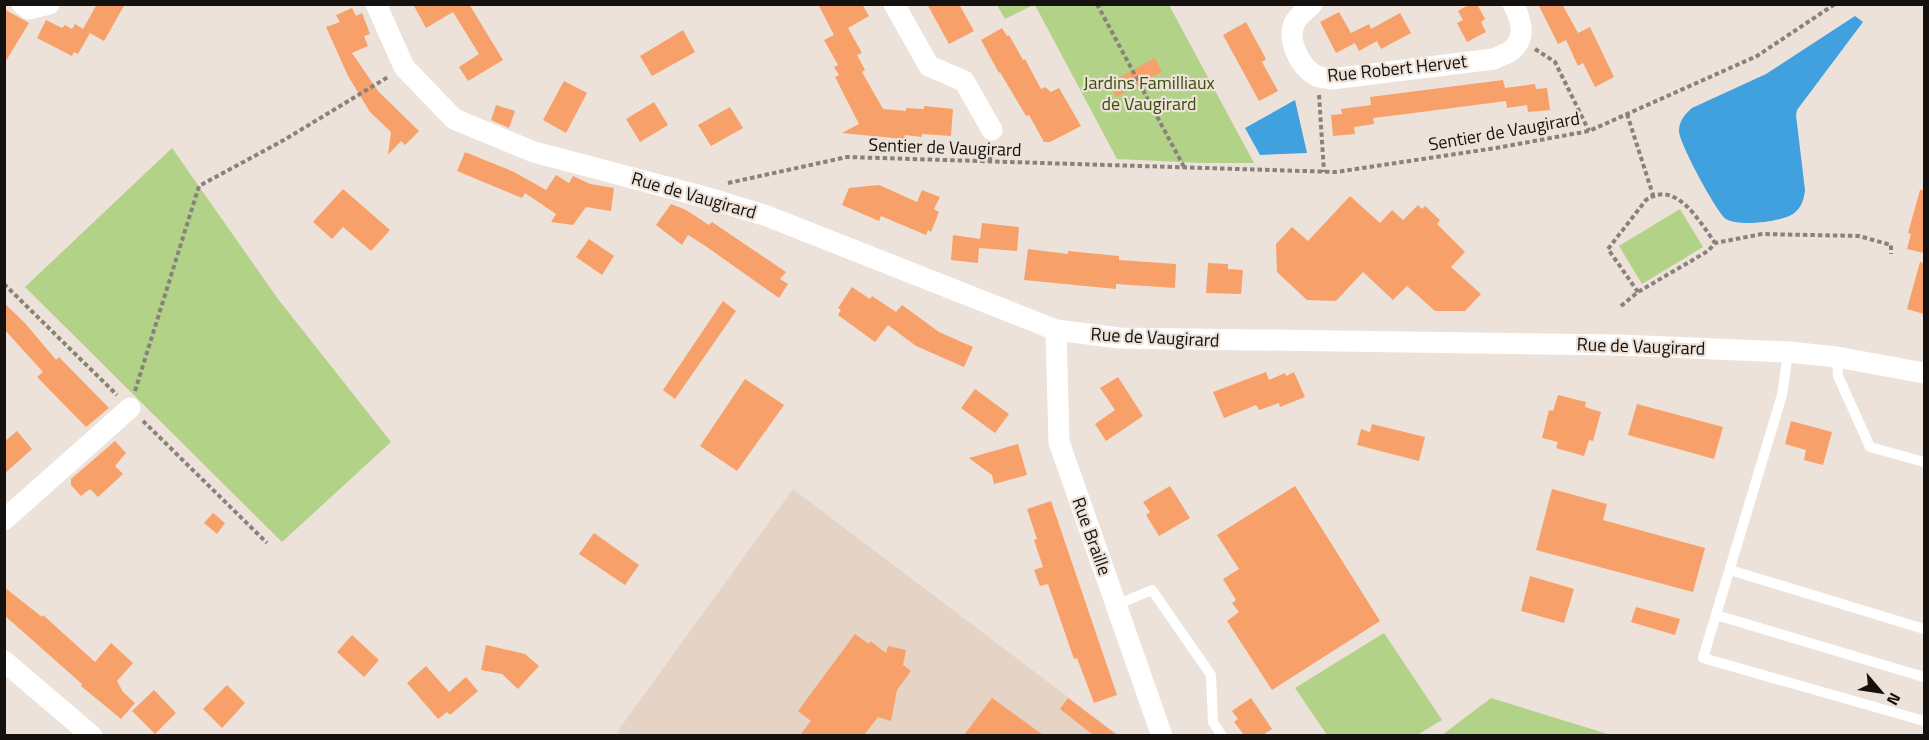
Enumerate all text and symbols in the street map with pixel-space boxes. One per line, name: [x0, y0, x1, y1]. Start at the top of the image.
street label: Rue Robert Hervet: [1326, 47, 1469, 89]
park label: Jardins Familliaux de Vaugirard: [1083, 69, 1215, 117]
street label: Sentier de Vaugirard: [1426, 104, 1582, 158]
street label: Sentier de Vaugirard: [868, 131, 1022, 163]
street label: Rue de Vaugirard: [628, 164, 760, 226]
street label: Rue de Vaugirard: [1090, 320, 1220, 354]
street label: Rue de Vaugirard: [1576, 330, 1706, 362]
street label: Rue Braille: [1065, 493, 1119, 579]
north arrow: [1851, 662, 1911, 722]
text: N: [1881, 689, 1907, 710]

